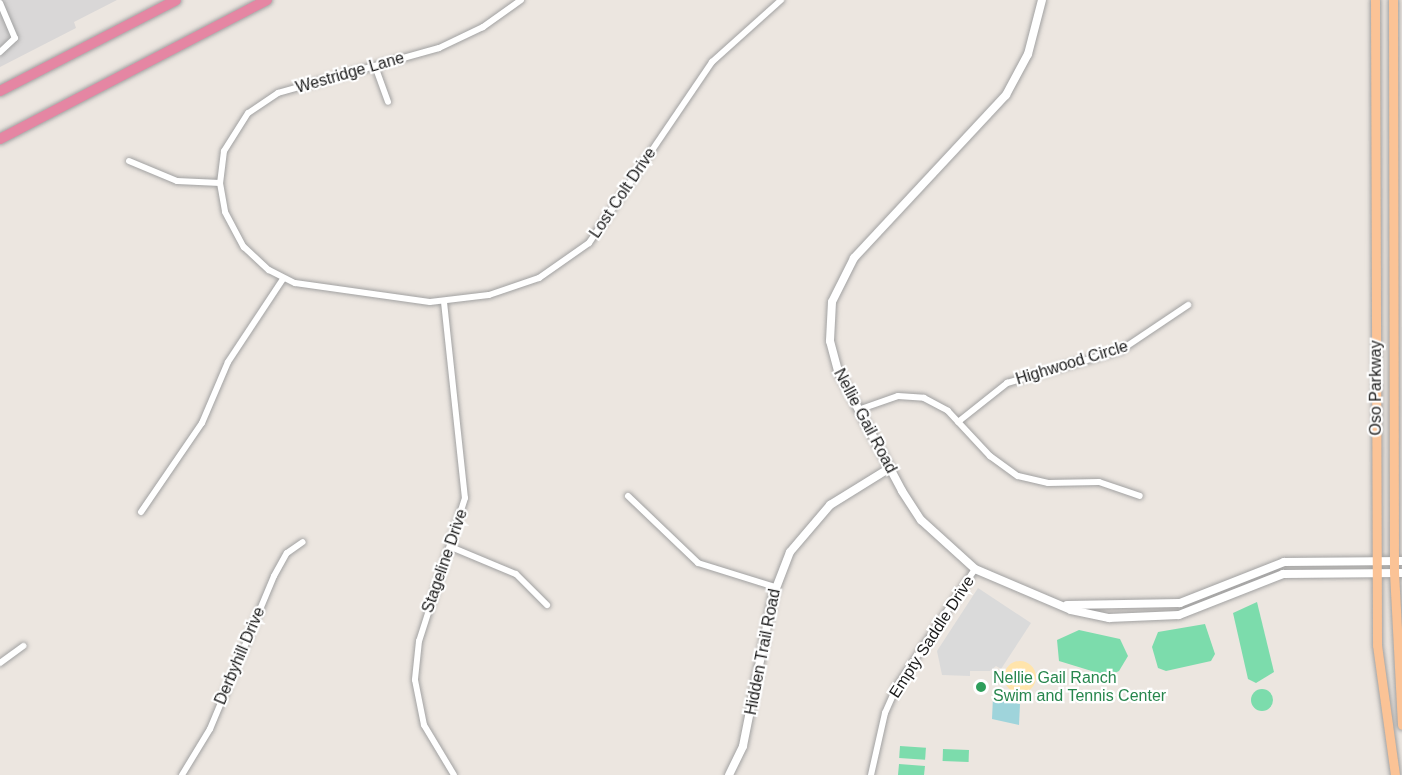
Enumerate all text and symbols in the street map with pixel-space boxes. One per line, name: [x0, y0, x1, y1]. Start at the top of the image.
street label: Westridge Lane: [294, 48, 406, 98]
street label: Lost Colt Drive: [586, 144, 660, 242]
street label: Highwood Circle: [1013, 337, 1131, 389]
street label: Oso Parkway: [1366, 340, 1386, 436]
street label: Nellie Gail Road: [829, 365, 901, 477]
street label: Stageline Drive: [418, 507, 472, 615]
street label: Empty Saddle Drive: [885, 572, 979, 702]
street label: Hidden Trail Road: [741, 587, 785, 717]
street label: Derbyhill Drive: [211, 604, 269, 708]
place label: Nellie Gail Ranch Swim and Tennis Center: [993, 668, 1166, 706]
marker: Nellie Gail Ranch Swim and Tennis Center: [974, 680, 988, 694]

